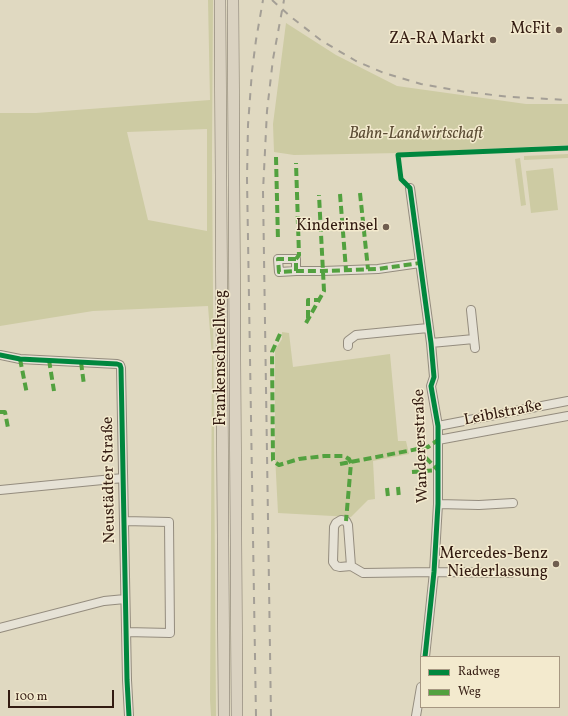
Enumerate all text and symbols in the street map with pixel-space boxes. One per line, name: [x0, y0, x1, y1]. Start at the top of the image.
place label: McFit: [510, 20, 551, 40]
marker: McFit: [554, 25, 564, 35]
place label: ZA-RA Markt: [389, 30, 485, 50]
marker: ZA-RA Markt: [488, 35, 498, 45]
park label: Bahn-Landwirtschaft: [349, 125, 483, 145]
place label: Kinderinsel: [296, 217, 378, 237]
marker: Kinderinsel: [381, 222, 391, 232]
street label: Frankenschnellweg: [212, 290, 232, 426]
street label: Wandererstraße: [410, 389, 434, 503]
street label: Leiblstraße: [462, 397, 544, 431]
street label: Neustädter Straße: [99, 416, 121, 544]
place label: Mercedes-Benz Niederlassung: [440, 545, 548, 583]
marker: Mercedes-Benz Niederlassung: [551, 559, 561, 569]
legend: [420, 656, 560, 708]
text: Radweg: [458, 664, 500, 680]
scale bar: [10, 682, 116, 708]
text: Weg: [458, 684, 481, 700]
text: 100 m: [15, 689, 47, 705]

